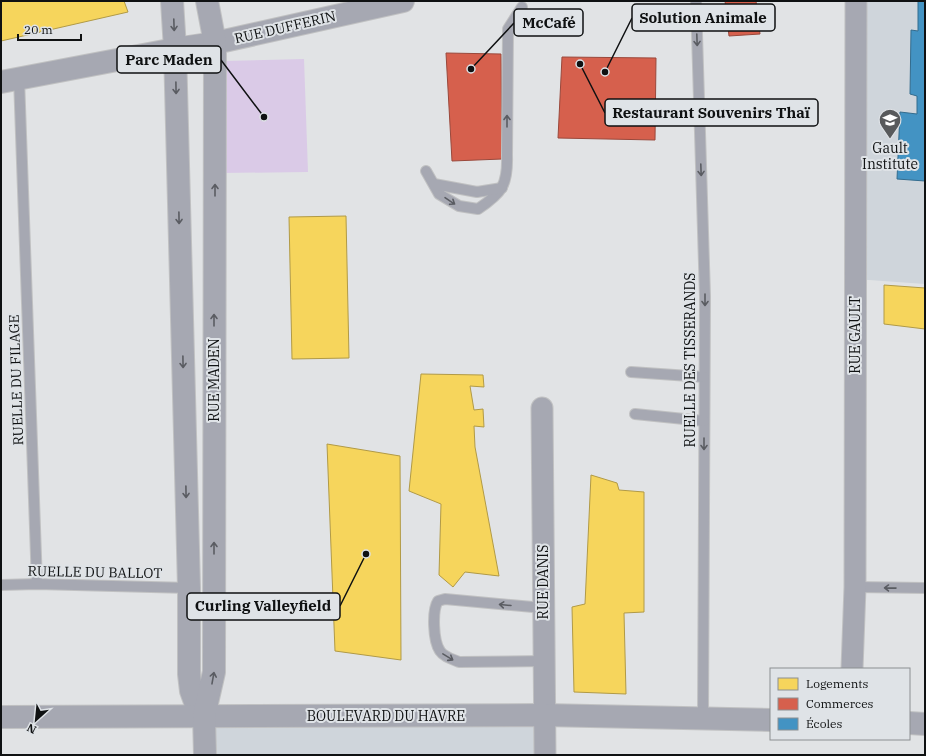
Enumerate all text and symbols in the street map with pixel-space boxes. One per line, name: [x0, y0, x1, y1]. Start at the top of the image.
callout: Solution Animale: [632, 4, 775, 31]
street label: RUE DUFFERIN: [233, 7, 338, 47]
text: Solution Animale: [639, 8, 767, 27]
callout: McCafé: [514, 9, 583, 36]
text: McCafé: [522, 13, 576, 32]
scale bar: [18, 16, 81, 42]
one-way arrow: [170, 18, 177, 31]
text: 20 m: [24, 22, 53, 37]
one-way arrow: [693, 33, 701, 46]
callout: Parc Maden: [117, 46, 221, 73]
text: Parc Maden: [125, 50, 213, 69]
one-way arrow: [172, 81, 180, 94]
callout: Restaurant Souvenirs Thaï: [605, 99, 818, 126]
text: Restaurant Souvenirs Thaï: [612, 103, 811, 122]
school or university icon: Gault Institute: [877, 107, 903, 140]
one-way arrow: [503, 115, 511, 128]
place label: Gault Institute: [862, 139, 918, 173]
one-way arrow: [697, 163, 705, 176]
one-way arrow: [211, 184, 219, 197]
one-way arrow: [444, 197, 455, 205]
one-way arrow: [175, 211, 183, 224]
street label: RUELLE DES TISSERANDS: [681, 272, 699, 448]
one-way arrow: [701, 293, 708, 306]
street label: RUE GAULT: [846, 296, 864, 374]
street label: RUELLE DU FILAGE: [5, 314, 27, 446]
one-way arrow: [210, 314, 218, 327]
street label: RUE MADEN: [205, 338, 223, 422]
one-way arrow: [179, 355, 187, 368]
one-way arrow: [700, 437, 708, 450]
one-way arrow: [182, 485, 190, 498]
one-way arrow: [210, 542, 218, 555]
street label: RUE DANIS: [534, 545, 552, 619]
street label: RUELLE DU BALLOT: [27, 562, 163, 582]
one-way arrow: [884, 584, 897, 592]
callout: Curling Valleyfield: [187, 593, 340, 620]
text: Curling Valleyfield: [195, 596, 332, 615]
one-way arrow: [499, 601, 512, 608]
one-way arrow: [442, 653, 454, 661]
legend: [770, 668, 910, 740]
one-way arrow: [209, 672, 217, 685]
text: Logements: [806, 676, 869, 691]
text: Commerces: [806, 696, 874, 711]
north arrow: [16, 700, 56, 740]
street label: BOULEVARD DU HAVRE: [307, 707, 465, 725]
text: Écoles: [806, 716, 842, 731]
text: N: [24, 721, 39, 737]

